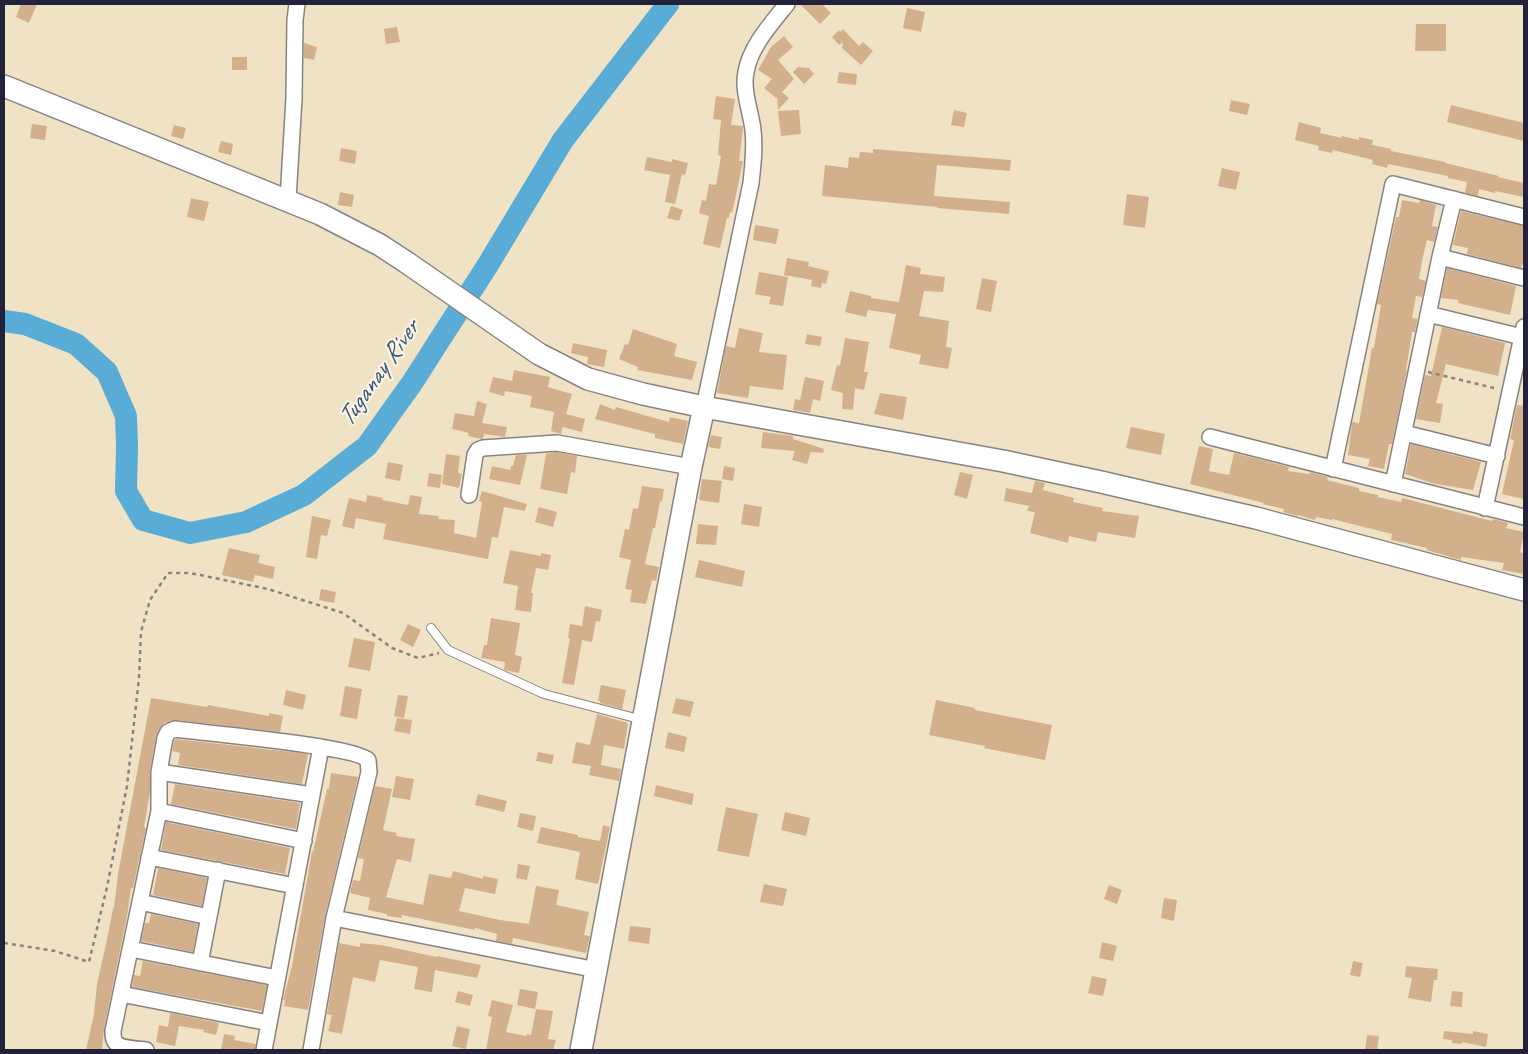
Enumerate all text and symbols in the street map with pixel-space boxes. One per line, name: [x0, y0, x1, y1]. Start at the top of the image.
water label: Tuganay River: [331, 315, 427, 433]

